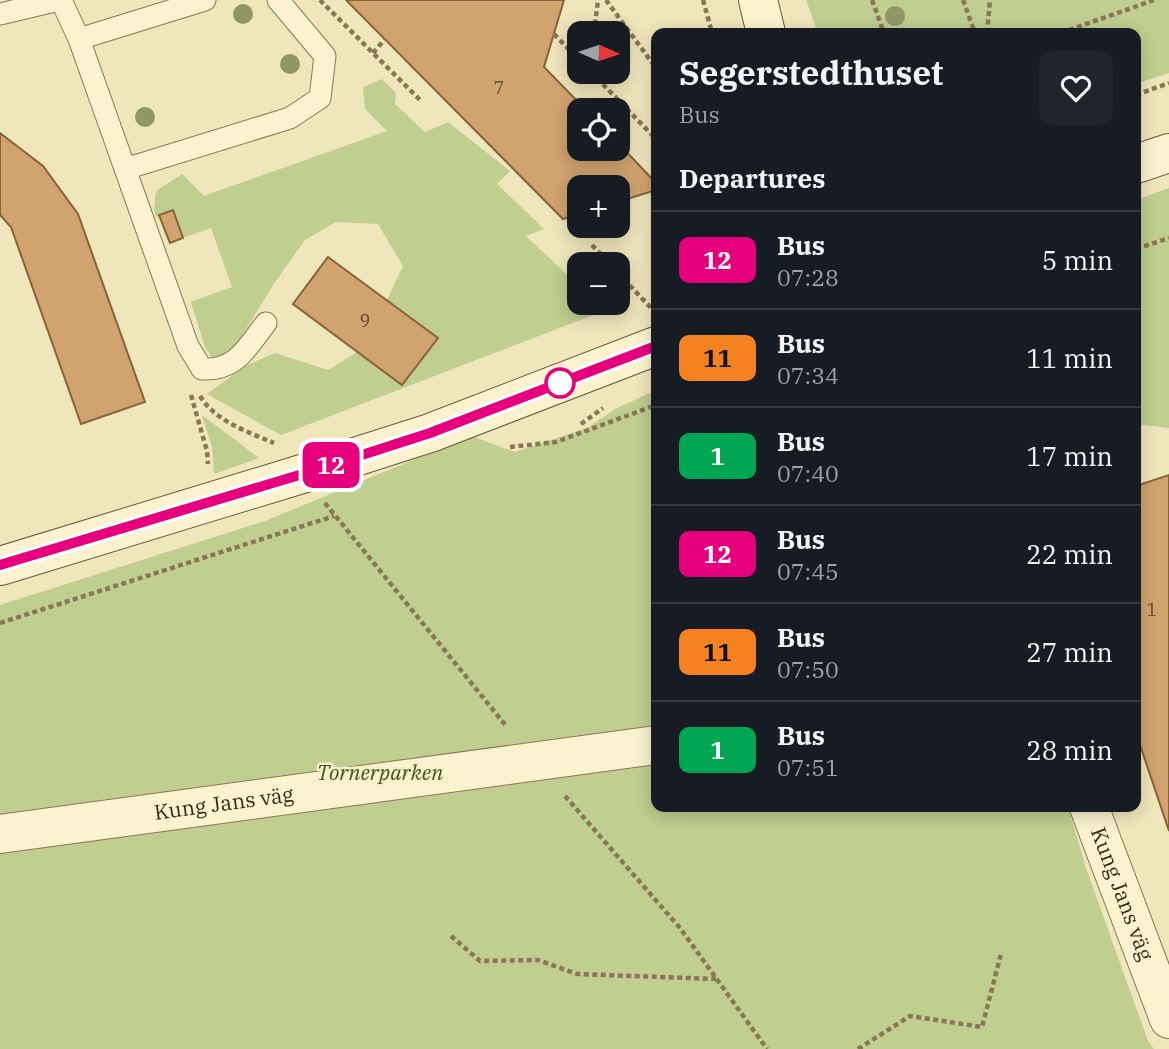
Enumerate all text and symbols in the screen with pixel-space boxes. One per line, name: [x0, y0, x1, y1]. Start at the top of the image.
north arrow: [567, 21, 630, 84]
map controls: [567, 21, 630, 315]
text: Segerstedthuset: [679, 51, 943, 94]
button: heart: [1039, 51, 1113, 125]
house number: 7: [494, 76, 504, 99]
button: locate: [567, 98, 630, 161]
text: Bus: [679, 99, 720, 129]
text: Departures: [679, 161, 825, 195]
button: +: [567, 175, 630, 238]
text: Bus: [777, 228, 825, 262]
text: 5 min: [1042, 243, 1113, 277]
text: 12: [703, 244, 732, 276]
button: −: [567, 252, 630, 315]
text: 07:28: [777, 262, 839, 292]
house number: 9: [360, 309, 370, 332]
text: Bus: [777, 326, 825, 360]
text: 11 min: [1026, 341, 1113, 375]
text: 11: [703, 342, 732, 374]
text: 07:34: [777, 360, 839, 390]
unlabelled marker: [545, 368, 575, 398]
text: Bus: [777, 424, 825, 458]
text: 17 min: [1026, 439, 1113, 473]
text: 1: [710, 440, 725, 472]
line badge: 12: [300, 442, 362, 488]
text: 12: [317, 449, 345, 481]
text: 07:40: [777, 458, 839, 488]
text: Bus: [777, 522, 825, 556]
text: 22 min: [1026, 537, 1113, 571]
text: 12: [703, 538, 732, 570]
text: 07:45: [777, 556, 839, 586]
house number: 1: [1147, 598, 1157, 621]
text: Bus: [777, 620, 825, 654]
text: 27 min: [1026, 635, 1113, 669]
text: 11: [703, 636, 732, 668]
text: 07:50: [777, 654, 839, 684]
text: Bus: [777, 718, 825, 752]
text: 28 min: [1026, 733, 1113, 767]
text: 1: [710, 734, 725, 766]
text: 07:51: [777, 752, 839, 782]
park label: Tornerparken: [317, 758, 443, 786]
street label: Kung Jans väg: [152, 779, 296, 826]
street label: Kung Jans väg: [1085, 823, 1161, 965]

